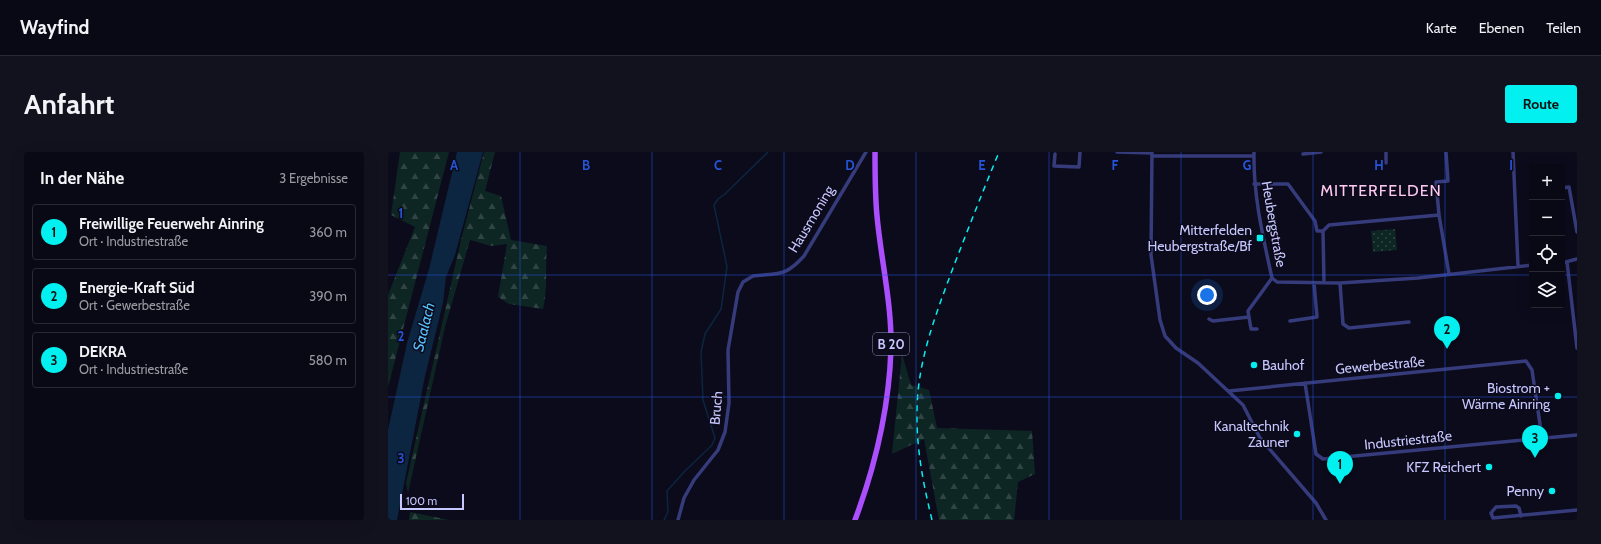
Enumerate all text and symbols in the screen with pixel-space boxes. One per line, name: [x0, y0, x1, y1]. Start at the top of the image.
text: Wayfind: [20, 16, 89, 39]
text: Karte: [1426, 19, 1457, 37]
text: Ebenen: [1479, 19, 1524, 37]
text: Teilen: [1546, 19, 1581, 37]
button: Route: [1505, 85, 1577, 123]
text: Anfahrt: [24, 87, 114, 121]
text: A: [450, 157, 459, 173]
text: B: [582, 157, 590, 173]
text: C: [714, 157, 722, 173]
text: D: [845, 157, 855, 173]
text: E: [978, 157, 986, 173]
text: F: [1112, 157, 1119, 173]
text: G: [1243, 157, 1252, 173]
text: H: [1374, 157, 1384, 173]
text: I: [1509, 157, 1513, 173]
map controls: [1529, 164, 1565, 308]
button: +: [1529, 164, 1565, 200]
text: In der Nähe: [40, 168, 124, 188]
text: 3 Ergebnisse: [279, 170, 348, 186]
street label: Heubergstraße: [1258, 180, 1290, 268]
street label: Hausmoning: [784, 181, 839, 256]
district label: MITTERFELDEN: [1320, 181, 1442, 200]
button: −: [1529, 200, 1565, 236]
text: 1: [399, 205, 403, 221]
text: Freiwillige Feuerwehr Ainring: [79, 215, 264, 233]
place label: Mitterfelden Heubergstraße/Bf: [1148, 221, 1252, 255]
text: 1: [52, 224, 56, 240]
text: 360 m: [309, 224, 347, 240]
text: Ort · Industriestraße: [79, 233, 188, 249]
marker: Mitterfelden Heubergstraße/Bf: [1255, 233, 1265, 243]
button: locate: [1529, 236, 1565, 272]
button: layers: [1529, 272, 1565, 308]
text: Energie-Kraft Süd: [79, 279, 195, 297]
your location: [1197, 285, 1217, 305]
text: 2: [51, 288, 57, 304]
text: 390 m: [309, 288, 347, 304]
text: Ort · Gewerbestraße: [79, 297, 190, 313]
water label: Saalach: [409, 301, 439, 353]
pin: 2: [1434, 316, 1460, 349]
text: 2: [398, 328, 405, 344]
road number: B 20: [873, 333, 909, 355]
text: DEKRA: [79, 343, 127, 361]
text: 3: [50, 352, 58, 368]
text: 580 m: [309, 352, 347, 368]
street label: Gewerbestraße: [1334, 352, 1426, 378]
place label: Bauhof: [1262, 356, 1305, 374]
marker: Bauhof: [1249, 360, 1259, 370]
text: Ort · Industriestraße: [79, 361, 188, 377]
place label: Biostrom + Wärme Ainring: [1462, 379, 1551, 413]
street label: Bruch: [706, 390, 726, 426]
marker: Biostrom + Wärme Ainring: [1553, 391, 1563, 401]
place label: Kanaltechnik Zauner: [1214, 417, 1290, 451]
pin: 3: [1522, 425, 1548, 458]
street label: Industriestraße: [1363, 426, 1453, 454]
marker: Kanaltechnik Zauner: [1292, 429, 1302, 439]
text: 3: [397, 450, 405, 466]
pin: 1: [1327, 451, 1353, 484]
place label: KFZ Reichert: [1406, 458, 1481, 476]
marker: KFZ Reichert: [1484, 462, 1494, 472]
place label: Penny: [1506, 482, 1544, 500]
marker: Penny: [1547, 486, 1557, 496]
scale bar: [400, 492, 464, 511]
text: 100 m: [406, 494, 437, 508]

